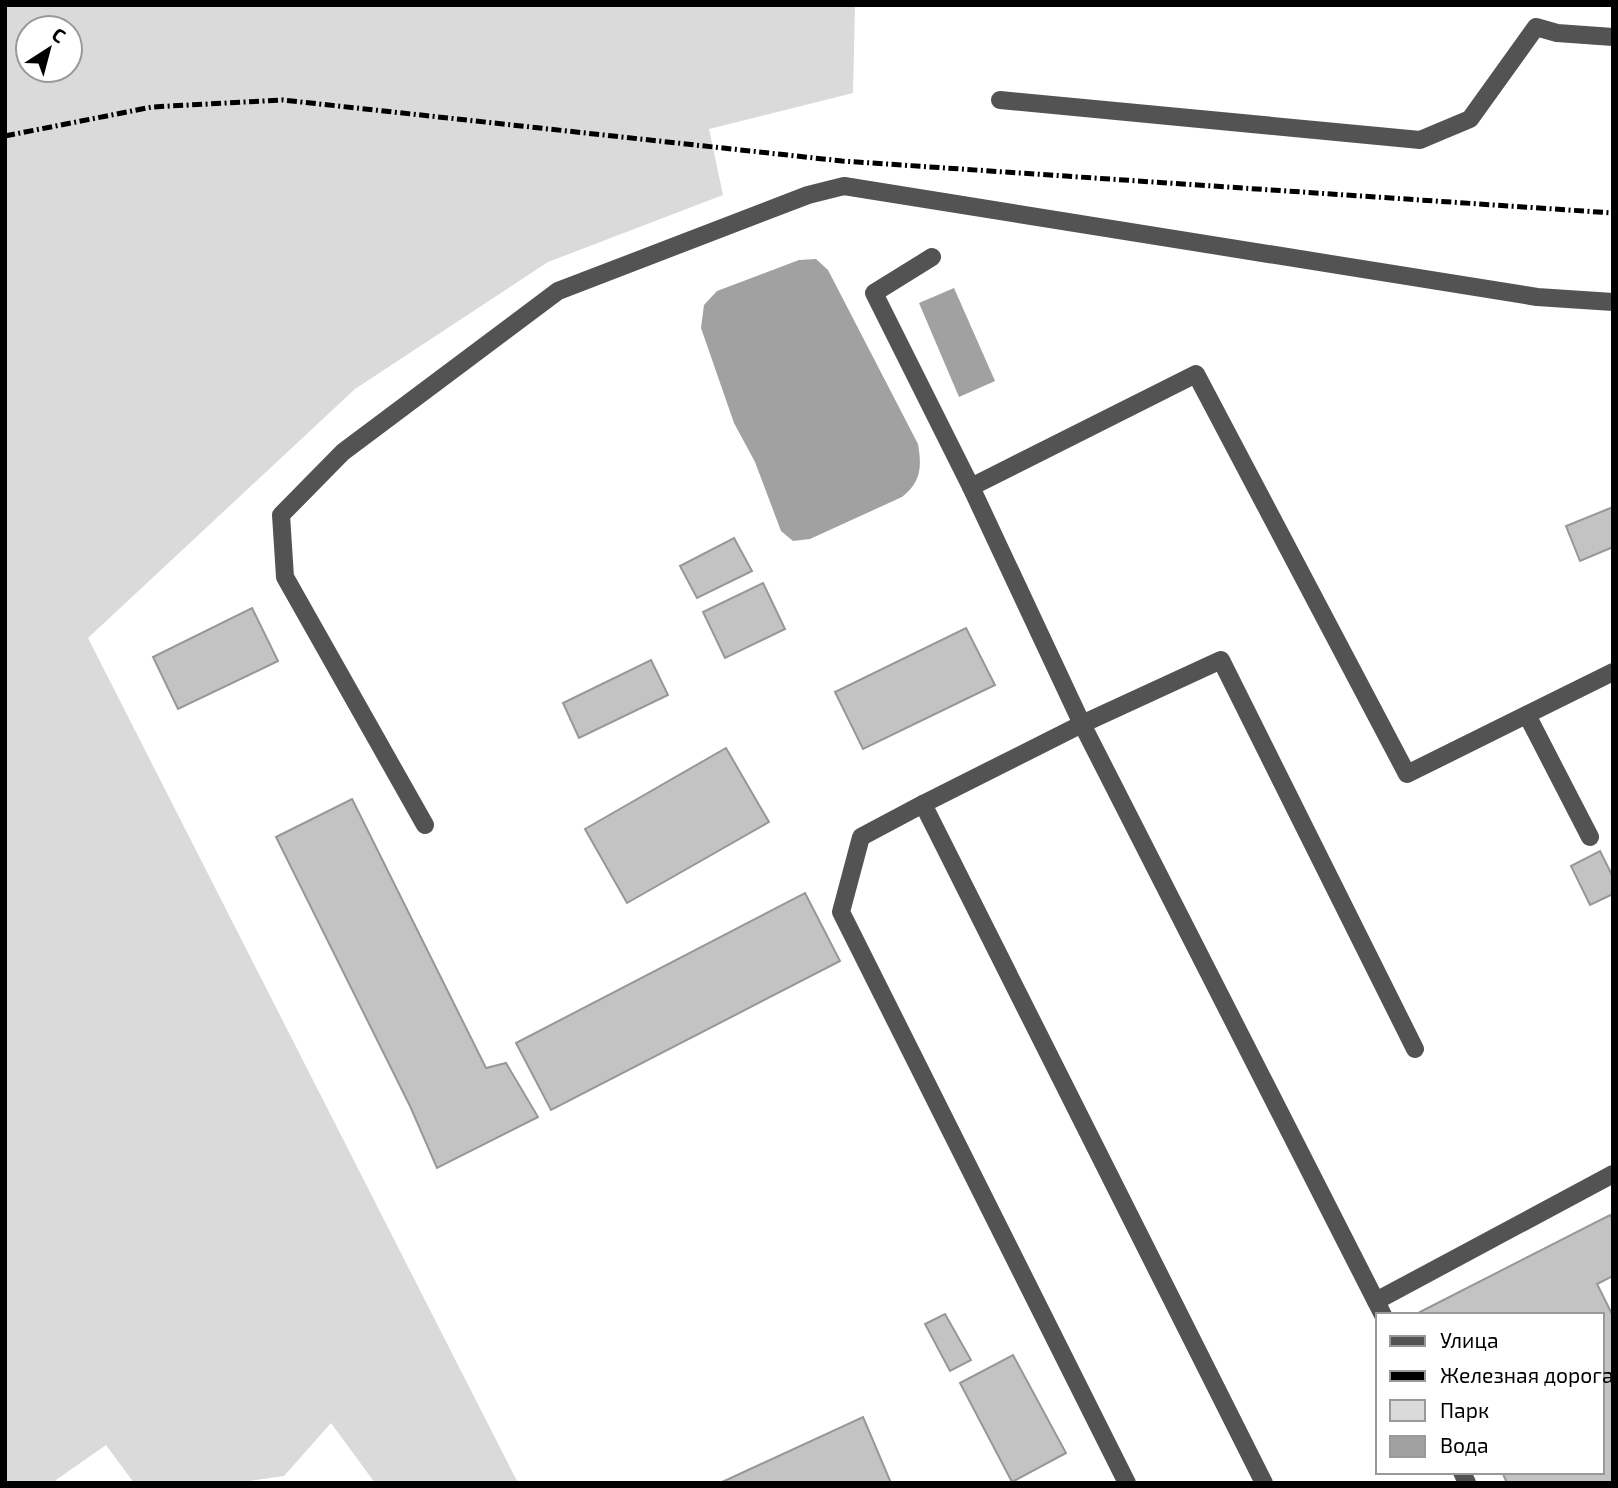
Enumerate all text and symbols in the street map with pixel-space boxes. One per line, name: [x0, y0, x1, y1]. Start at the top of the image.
north arrow: [14, 14, 84, 84]
text: С: [48, 22, 71, 47]
legend: [1376, 1313, 1604, 1474]
text: Улица: [1440, 1327, 1499, 1352]
text: Железная дорога: [1440, 1362, 1613, 1387]
text: Парк: [1440, 1397, 1489, 1422]
text: Вода: [1440, 1432, 1489, 1457]

